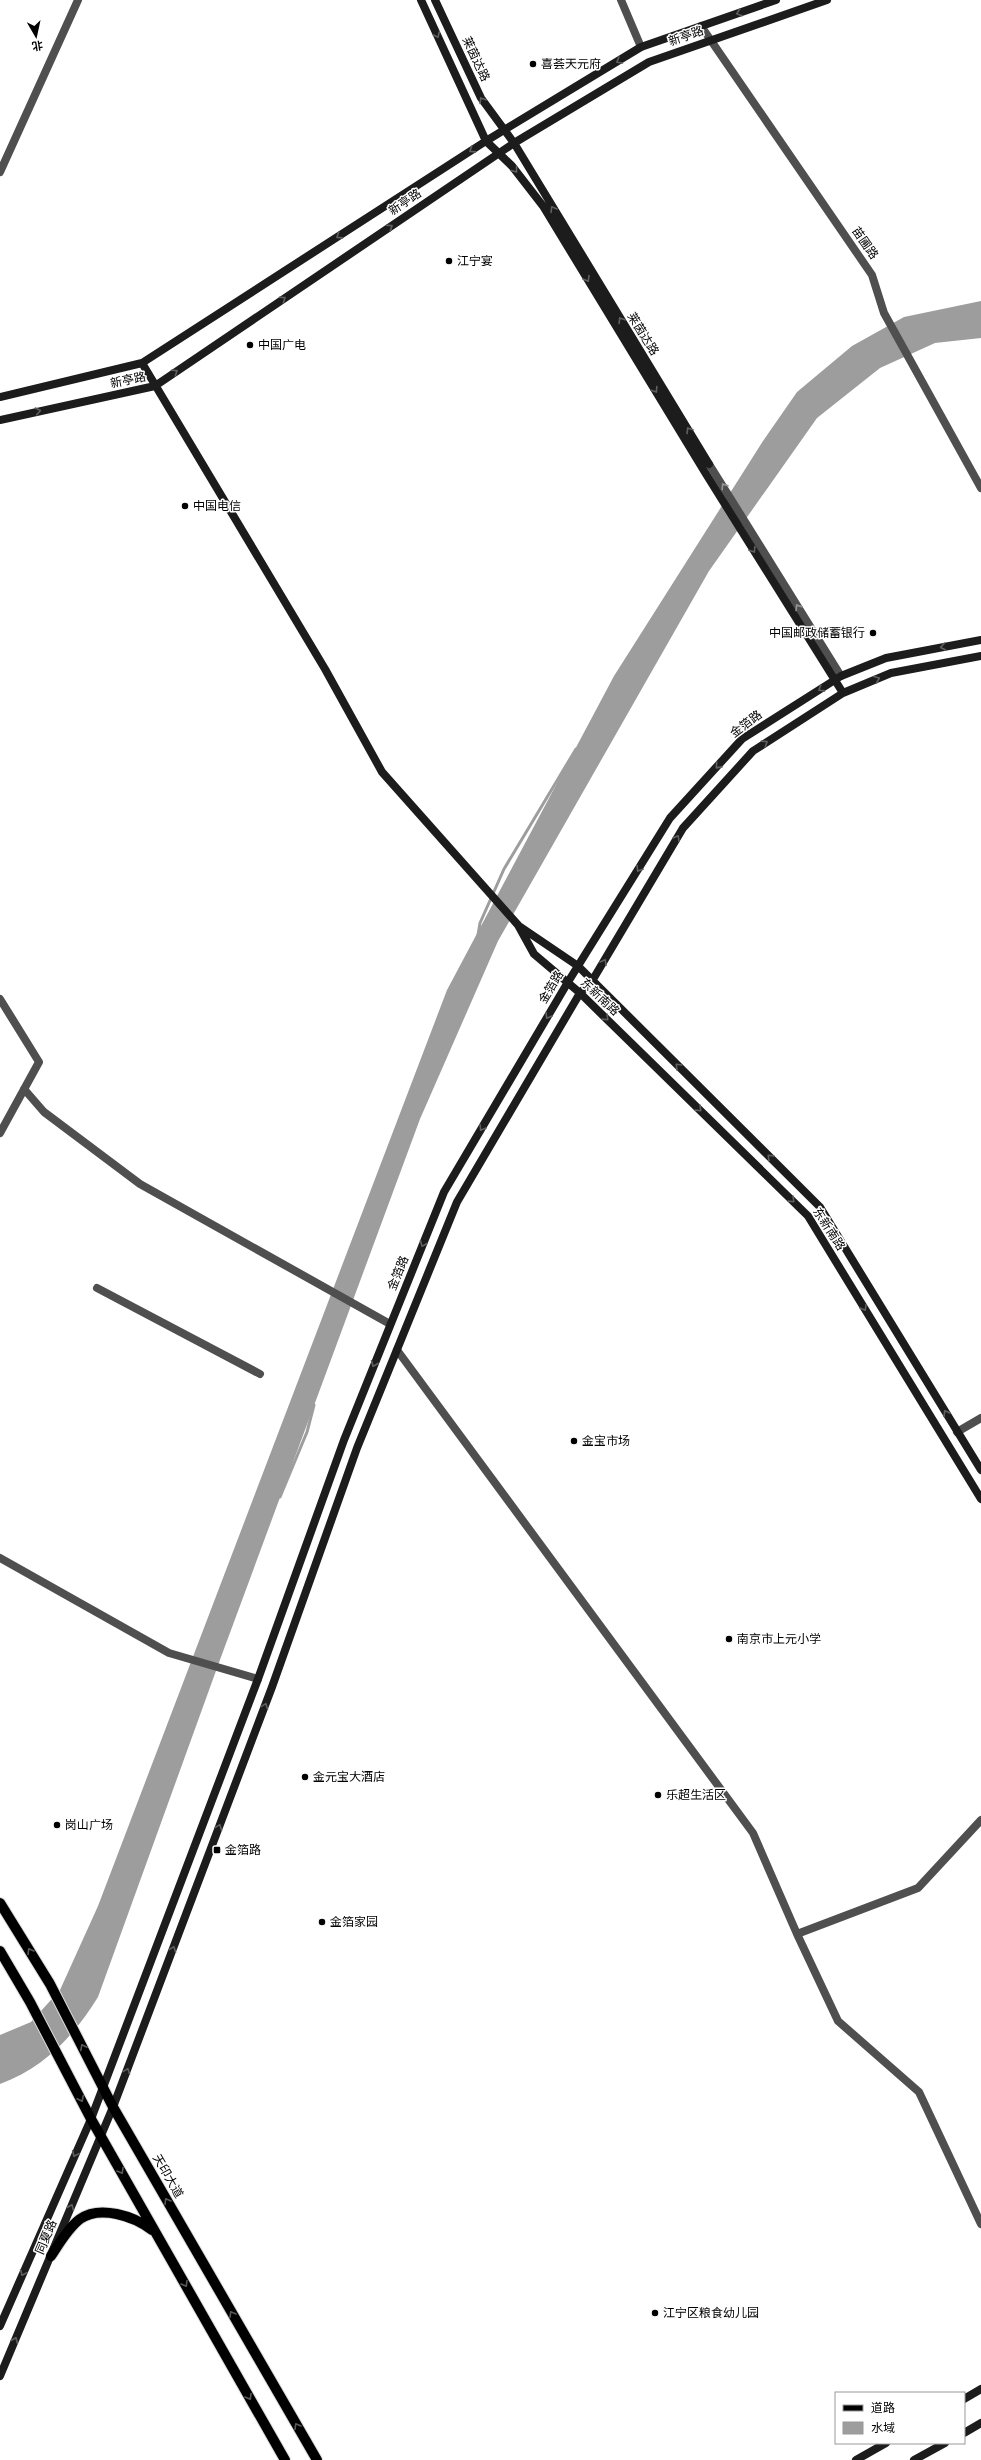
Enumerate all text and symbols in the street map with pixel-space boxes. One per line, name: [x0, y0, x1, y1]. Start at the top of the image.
one-way arrow: [736, 8, 743, 17]
north arrow: [16, 16, 56, 56]
street label: 新亭路: [666, 22, 706, 49]
one-way arrow: [432, 31, 440, 39]
street label: 莱茵达路: [459, 33, 494, 84]
text: 北: [31, 38, 44, 55]
place label: 喜荟天元府: [541, 55, 601, 72]
one-way arrow: [616, 56, 623, 63]
marker: 喜荟天元府: [528, 59, 538, 69]
one-way arrow: [480, 97, 487, 104]
one-way arrow: [469, 145, 476, 153]
one-way arrow: [511, 166, 518, 173]
street label: 新亭路: [385, 184, 424, 219]
one-way arrow: [551, 206, 558, 213]
street label: 苗圃路: [848, 223, 883, 262]
one-way arrow: [386, 224, 393, 231]
one-way arrow: [336, 231, 343, 239]
place label: 江宁宴: [457, 252, 493, 269]
marker: 江宁宴: [444, 256, 454, 266]
one-way arrow: [582, 275, 589, 282]
one-way arrow: [279, 297, 286, 304]
street label: 莱茵达路: [623, 309, 663, 359]
one-way arrow: [618, 317, 625, 324]
place label: 中国广电: [258, 336, 306, 353]
marker: 中国广电: [245, 340, 255, 350]
street label: 新亭路: [109, 367, 147, 392]
one-way arrow: [171, 369, 178, 377]
one-way arrow: [650, 386, 658, 393]
one-way arrow: [35, 408, 41, 416]
one-way arrow: [686, 428, 693, 435]
one-way arrow: [721, 484, 728, 491]
place label: 中国电信: [193, 497, 241, 514]
marker: 中国电信: [180, 501, 190, 511]
one-way arrow: [748, 546, 756, 553]
one-way arrow: [796, 604, 803, 611]
place label: 中国邮政储蓄银行: [769, 624, 865, 641]
marker: 中国邮政储蓄银行: [868, 628, 878, 638]
one-way arrow: [940, 642, 946, 651]
one-way arrow: [873, 676, 881, 684]
one-way arrow: [818, 684, 825, 691]
street label: 金箔路: [726, 706, 765, 741]
one-way arrow: [761, 740, 768, 748]
one-way arrow: [715, 761, 722, 769]
one-way arrow: [672, 835, 680, 842]
one-way arrow: [636, 865, 643, 872]
one-way arrow: [599, 959, 606, 966]
street label: 金箔路: [534, 967, 567, 1007]
street label: 东新南路: [577, 974, 624, 1019]
one-way arrow: [545, 1012, 552, 1019]
one-way arrow: [601, 1014, 609, 1021]
one-way arrow: [675, 1063, 683, 1071]
one-way arrow: [694, 1104, 702, 1112]
one-way arrow: [479, 1124, 486, 1131]
one-way arrow: [767, 1154, 775, 1162]
one-way arrow: [787, 1195, 795, 1203]
street label: 东新南路: [809, 1204, 850, 1253]
one-way arrow: [420, 1240, 428, 1247]
street label: 金箔路: [383, 1253, 412, 1293]
one-way arrow: [860, 1304, 867, 1311]
one-way arrow: [371, 1361, 379, 1368]
one-way arrow: [943, 1410, 950, 1417]
place label: 金宝市场: [582, 1432, 630, 1449]
marker: 金宝市场: [569, 1436, 579, 1446]
place label: 南京市上元小学: [737, 1630, 821, 1647]
marker: 南京市上元小学: [724, 1634, 734, 1644]
one-way arrow: [260, 1702, 268, 1709]
place label: 金元宝大酒店: [313, 1768, 385, 1785]
marker: 金元宝大酒店: [300, 1772, 310, 1782]
place label: 乐超生活区: [666, 1786, 726, 1803]
marker: 乐超生活区: [653, 1790, 663, 1800]
place label: 岗山广场: [65, 1816, 113, 1833]
marker: 岗山广场: [52, 1820, 62, 1830]
one-way arrow: [214, 1824, 222, 1831]
place label: 金箔路: [225, 1841, 261, 1858]
marker: 金箔路: [212, 1845, 222, 1855]
place label: 金箔家园: [330, 1913, 378, 1930]
marker: 金箔家园: [317, 1917, 327, 1927]
one-way arrow: [168, 1946, 176, 1953]
one-way arrow: [27, 1948, 35, 1955]
one-way arrow: [80, 2044, 88, 2052]
one-way arrow: [122, 2067, 130, 2074]
one-way arrow: [76, 2095, 84, 2102]
one-way arrow: [72, 2150, 80, 2158]
street label: 天印大道: [149, 2151, 188, 2201]
one-way arrow: [116, 2167, 123, 2174]
one-way arrow: [165, 2198, 172, 2205]
one-way arrow: [67, 2204, 75, 2211]
street label: 同夏路: [31, 2217, 60, 2257]
one-way arrow: [20, 2269, 28, 2277]
one-way arrow: [180, 2280, 187, 2287]
place label: 江宁区粮食幼儿园: [663, 2304, 759, 2321]
marker: 江宁区粮食幼儿园: [650, 2308, 660, 2318]
one-way arrow: [230, 2311, 237, 2318]
one-way arrow: [10, 2336, 18, 2344]
legend: [835, 2392, 965, 2444]
one-way arrow: [245, 2393, 252, 2400]
text: 道路: [871, 2399, 895, 2416]
text: 水域: [871, 2419, 895, 2436]
one-way arrow: [295, 2423, 302, 2430]

